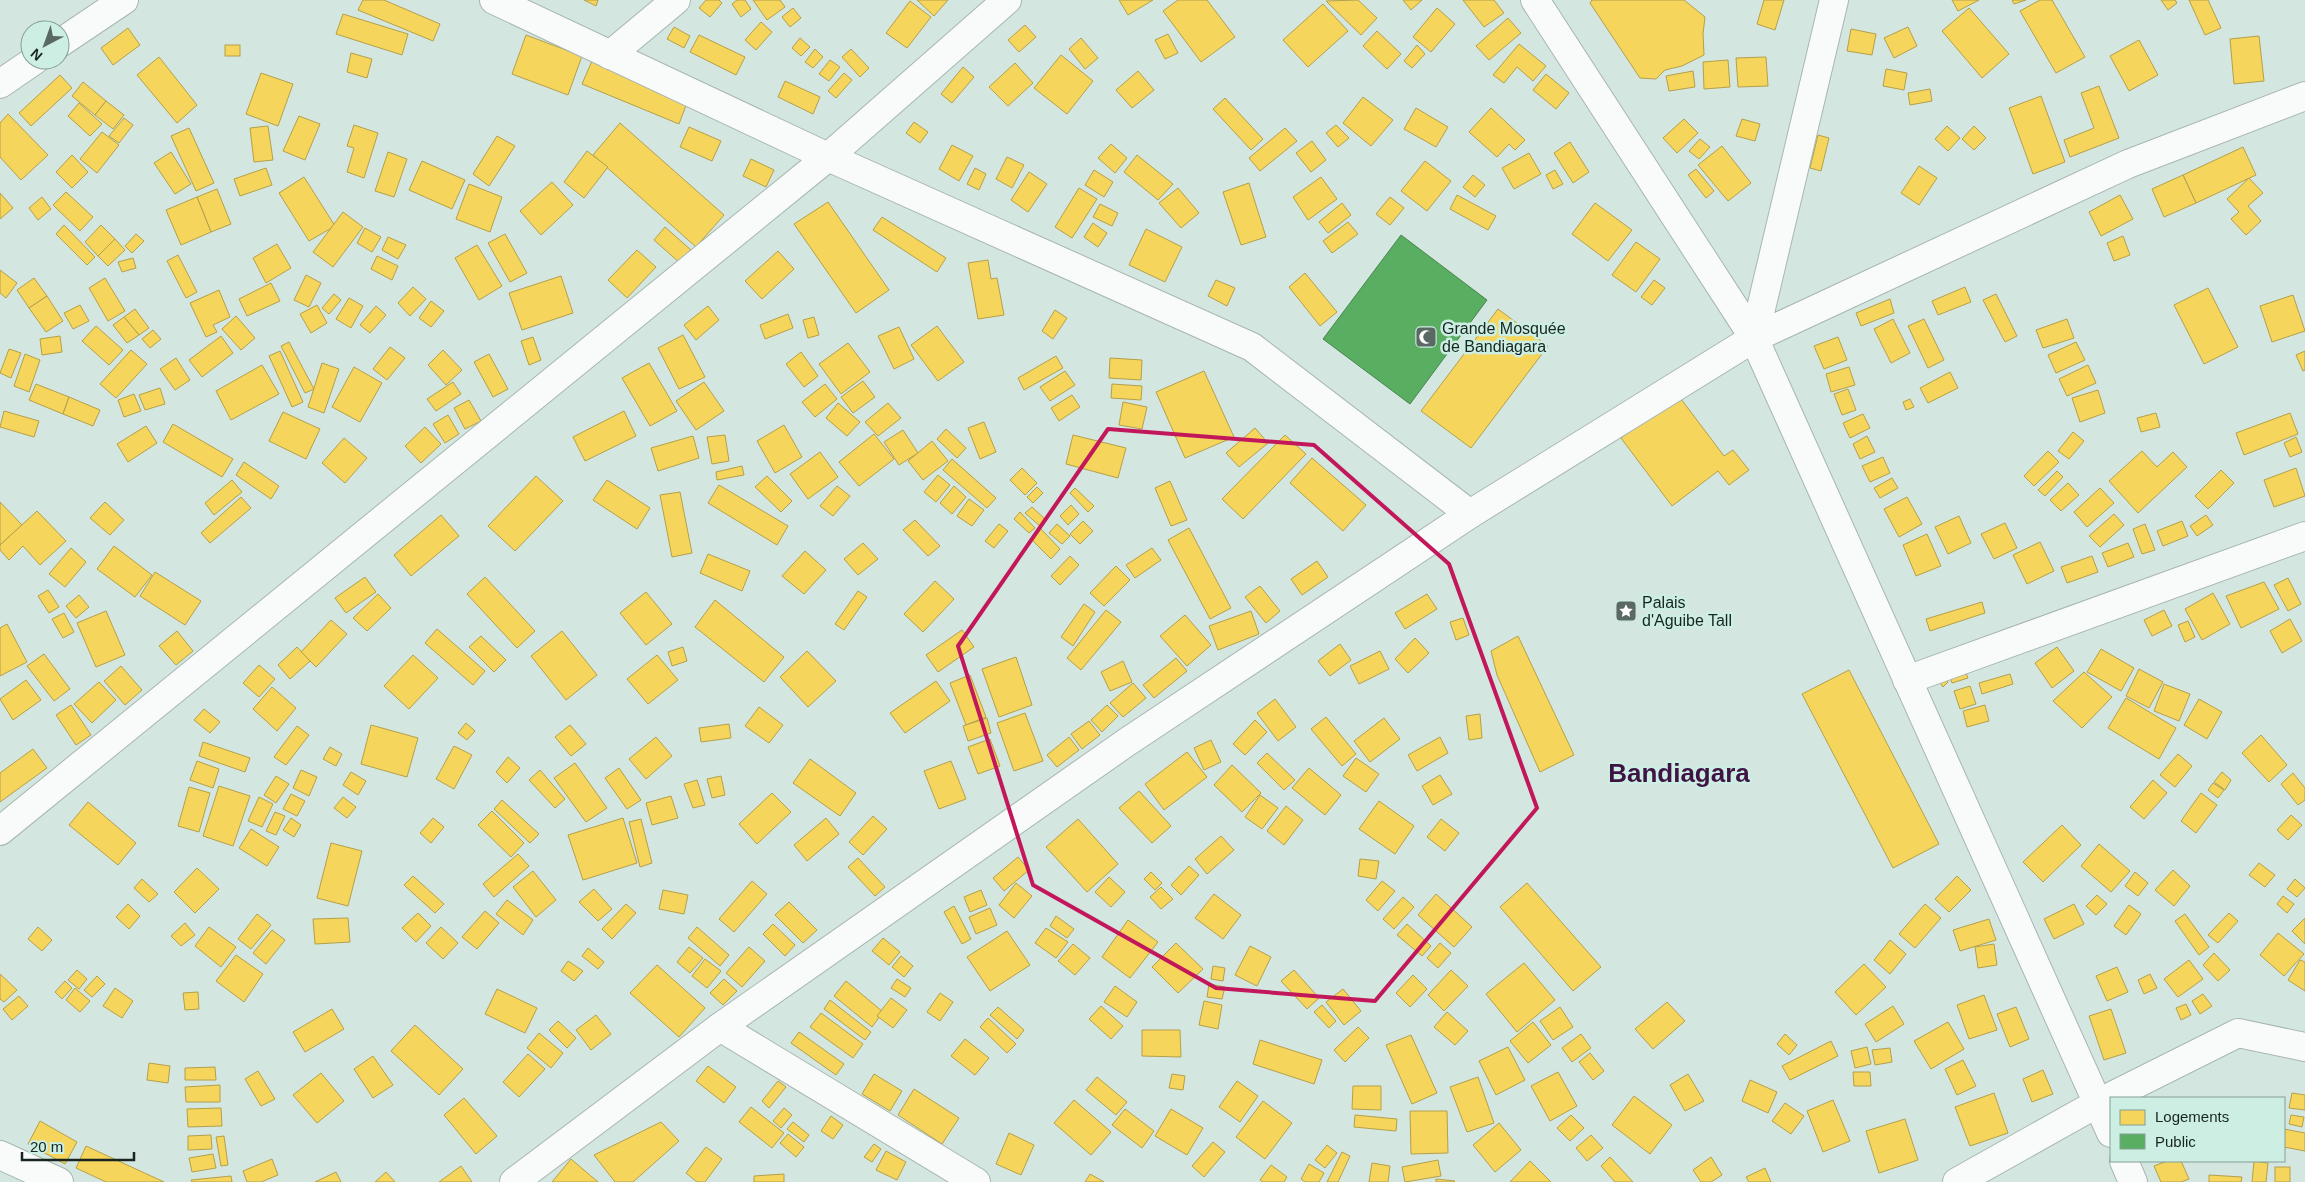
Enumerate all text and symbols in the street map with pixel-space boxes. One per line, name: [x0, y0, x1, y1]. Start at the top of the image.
north arrow: [20, 20, 70, 70]
text: N: [27, 45, 46, 64]
place label: Grande Mosquée de Bandiagara: [1442, 320, 1566, 355]
mosque icon: Grande Mosquée de Bandiagara: [1414, 325, 1438, 349]
place label: Palais d'Aguibe Tall: [1642, 594, 1732, 629]
place icon: Palais d'Aguibe Tall: [1614, 599, 1638, 623]
district label: Bandiagara: [1608, 758, 1750, 788]
legend: [2110, 1097, 2285, 1162]
text: Logements: [2155, 1108, 2229, 1125]
scale bar: [22, 1130, 135, 1162]
text: Public: [2155, 1133, 2196, 1150]
text: 20 m: [30, 1138, 63, 1155]

